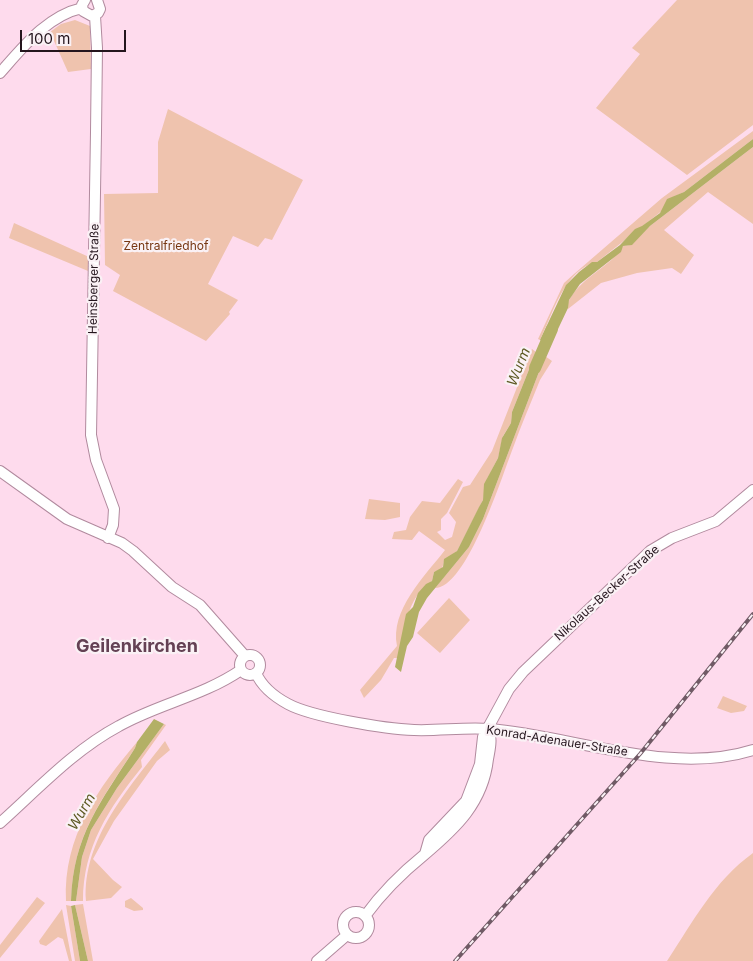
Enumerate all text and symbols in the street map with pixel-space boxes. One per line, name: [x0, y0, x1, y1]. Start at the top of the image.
scale bar: [22, 20, 129, 52]
text: 100 m: [28, 29, 70, 48]
street label: Heinsberger Straße: [86, 224, 102, 334]
park label: Zentralfriedhof: [124, 239, 208, 253]
water label: Wurm: [504, 345, 534, 389]
street label: Nikolaus-Becker-Straße: [552, 542, 662, 644]
district label: Geilenkirchen: [76, 636, 198, 658]
street label: Konrad-Adenauer-Straße: [485, 723, 629, 759]
water label: Wurm: [65, 791, 99, 833]

